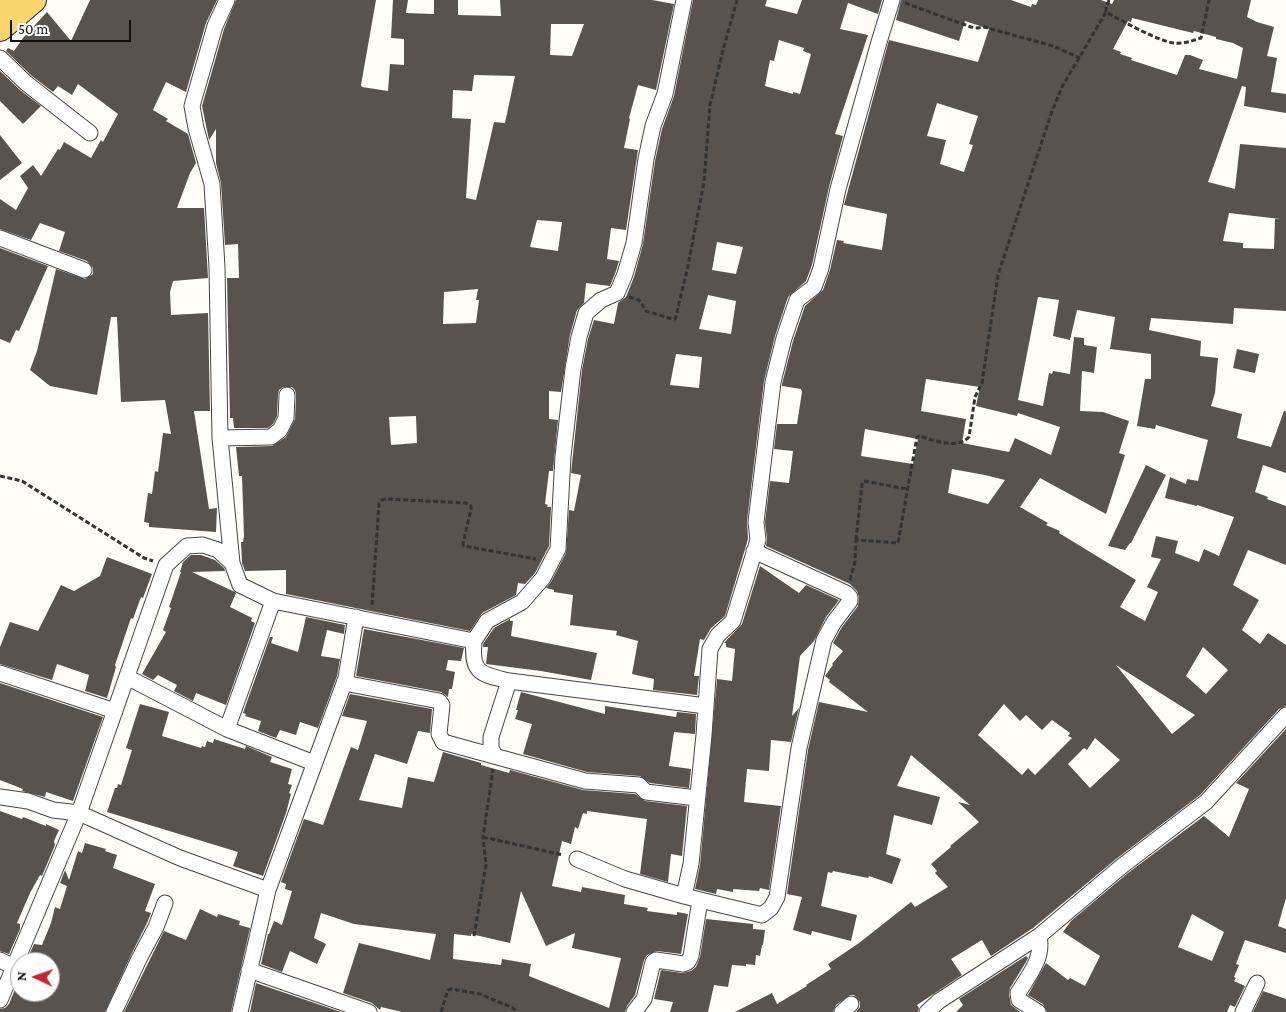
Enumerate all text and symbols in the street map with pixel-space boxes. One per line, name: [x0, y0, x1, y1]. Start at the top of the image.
scale bar: [12, 10, 134, 42]
text: 50 m: [18, 21, 48, 37]
north arrow: [10, 952, 60, 1002]
text: N: [13, 971, 29, 981]

